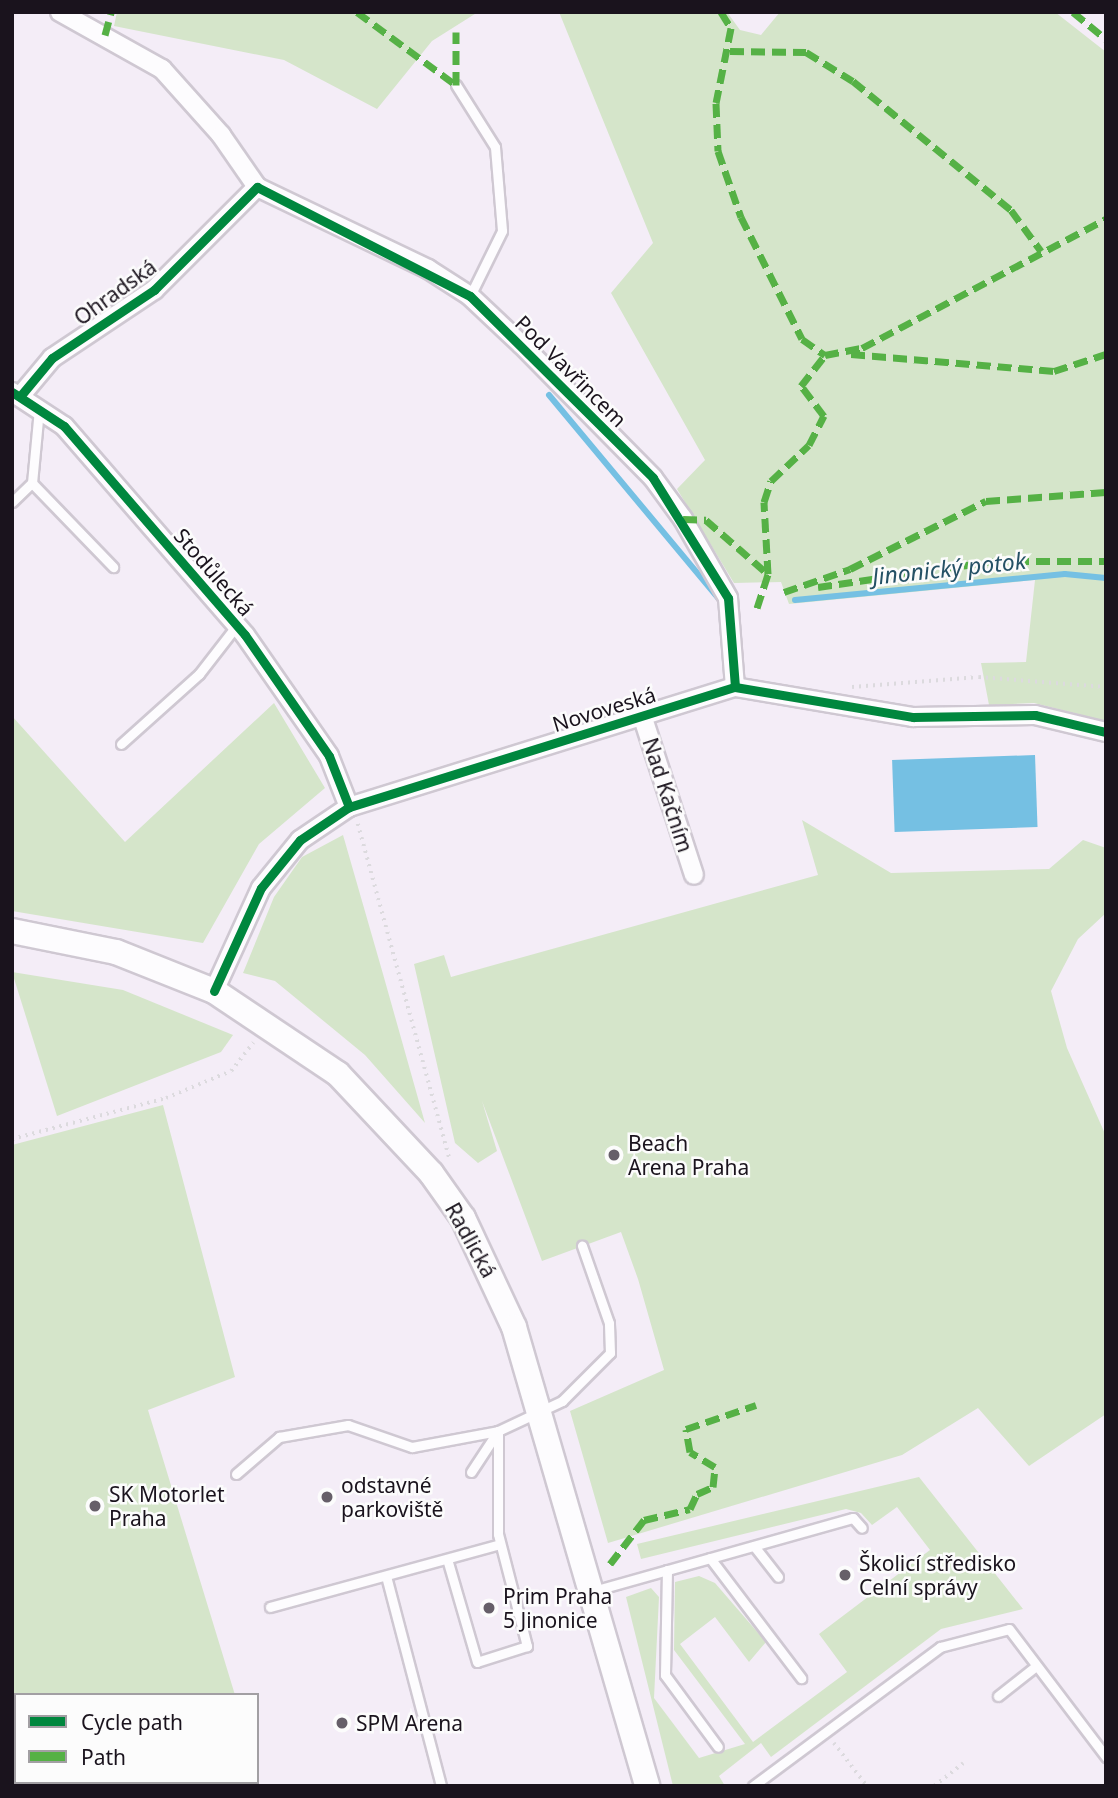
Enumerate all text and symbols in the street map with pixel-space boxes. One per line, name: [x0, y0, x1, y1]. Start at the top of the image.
street label: Ohradská: [69, 254, 161, 330]
street label: Pod Vavřincem: [510, 310, 632, 432]
street label: Stodůlecká: [169, 523, 259, 621]
water label: Jinonický potok: [871, 546, 1027, 590]
street label: Novoveská: [549, 681, 659, 737]
street label: Nad Kačním: [638, 735, 698, 855]
place label: Beach Arena Praha: [628, 1130, 749, 1180]
marker: Beach Arena Praha: [606, 1147, 622, 1163]
street label: Radlická: [440, 1198, 502, 1282]
place label: odstavné parkoviště: [341, 1472, 443, 1522]
place label: SK Motorlet Praha: [109, 1481, 225, 1531]
marker: odstavné parkoviště: [319, 1489, 335, 1505]
marker: SK Motorlet Praha: [87, 1498, 103, 1514]
place label: Školicí středisko Celní správy: [859, 1550, 1016, 1600]
marker: Školicí středisko Celní správy: [837, 1567, 853, 1583]
place label: Prim Praha 5 Jinonice: [503, 1583, 612, 1633]
marker: Prim Praha 5 Jinonice: [481, 1600, 497, 1616]
legend: [14, 1693, 259, 1784]
text: Cycle path: [81, 1708, 183, 1736]
place label: SPM Arena: [356, 1710, 463, 1736]
marker: SPM Arena: [334, 1715, 350, 1731]
text: Path: [81, 1743, 126, 1771]

